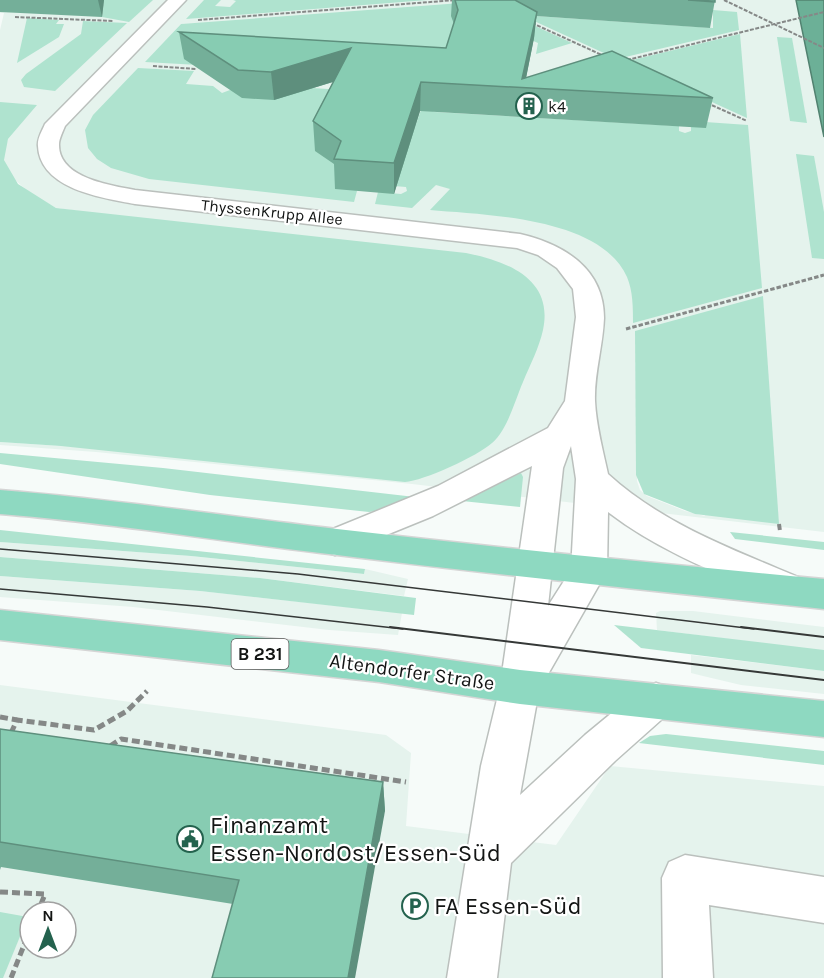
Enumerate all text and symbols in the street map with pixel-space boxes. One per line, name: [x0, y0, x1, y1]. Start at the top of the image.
building icon: k4: [514, 91, 544, 121]
place label: k4: [548, 97, 566, 116]
street label: ThyssenKrupp Allee: [200, 195, 344, 229]
road number: B 231: [232, 639, 288, 669]
street label: Altendorfer Straße: [328, 649, 496, 695]
place label: Finanzamt Essen-NordOst/Essen-Süd: [210, 811, 501, 867]
public building icon: Finanzamt Essen-NordOst/Essen-Süd: [175, 824, 205, 854]
parking icon: FA Essen-Süd: [400, 891, 430, 921]
place label: FA Essen-Süd: [434, 892, 582, 920]
north arrow: [18, 900, 78, 960]
text: N: [42, 906, 54, 925]

